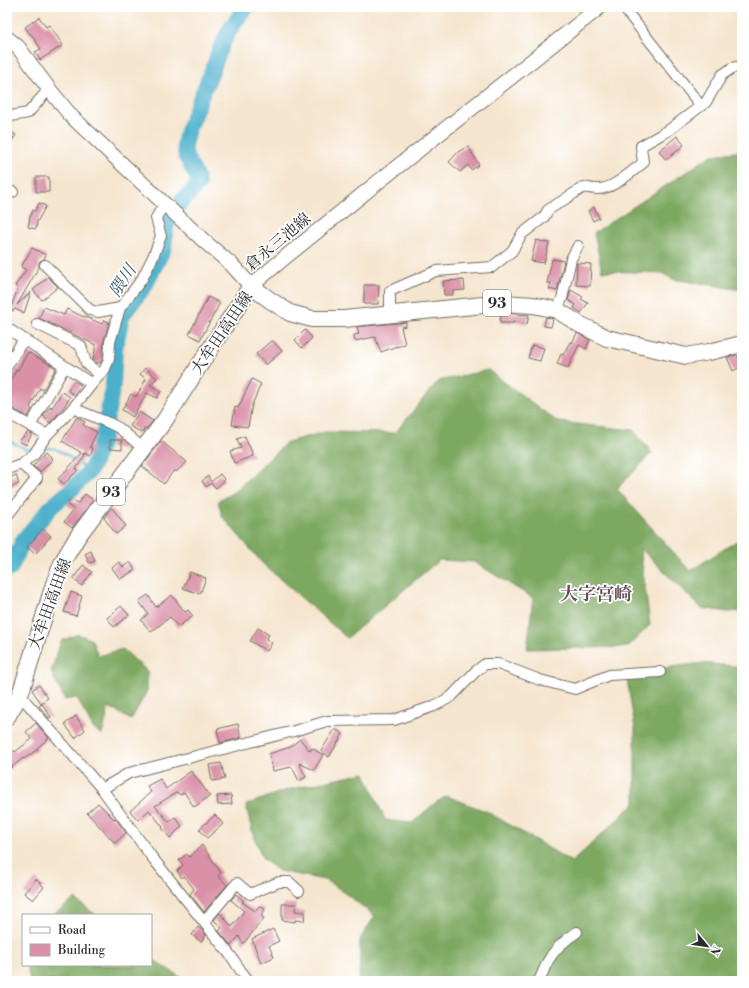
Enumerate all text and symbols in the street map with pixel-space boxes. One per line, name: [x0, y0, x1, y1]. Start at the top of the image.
street label: 倉永三池線: [241, 209, 315, 275]
water label: 隈川: [105, 259, 143, 301]
street label: 大牟田高田線: [187, 288, 257, 378]
road number: 93: [483, 290, 511, 316]
road number: 93: [97, 479, 125, 505]
street label: 大牟田高田線: [24, 555, 76, 653]
district label: 大字宮崎: [560, 583, 632, 606]
legend: [22, 914, 152, 966]
text: Road: [58, 923, 86, 938]
north arrow: [687, 926, 727, 966]
text: Building: [57, 943, 106, 958]
text: N: [706, 943, 723, 958]

